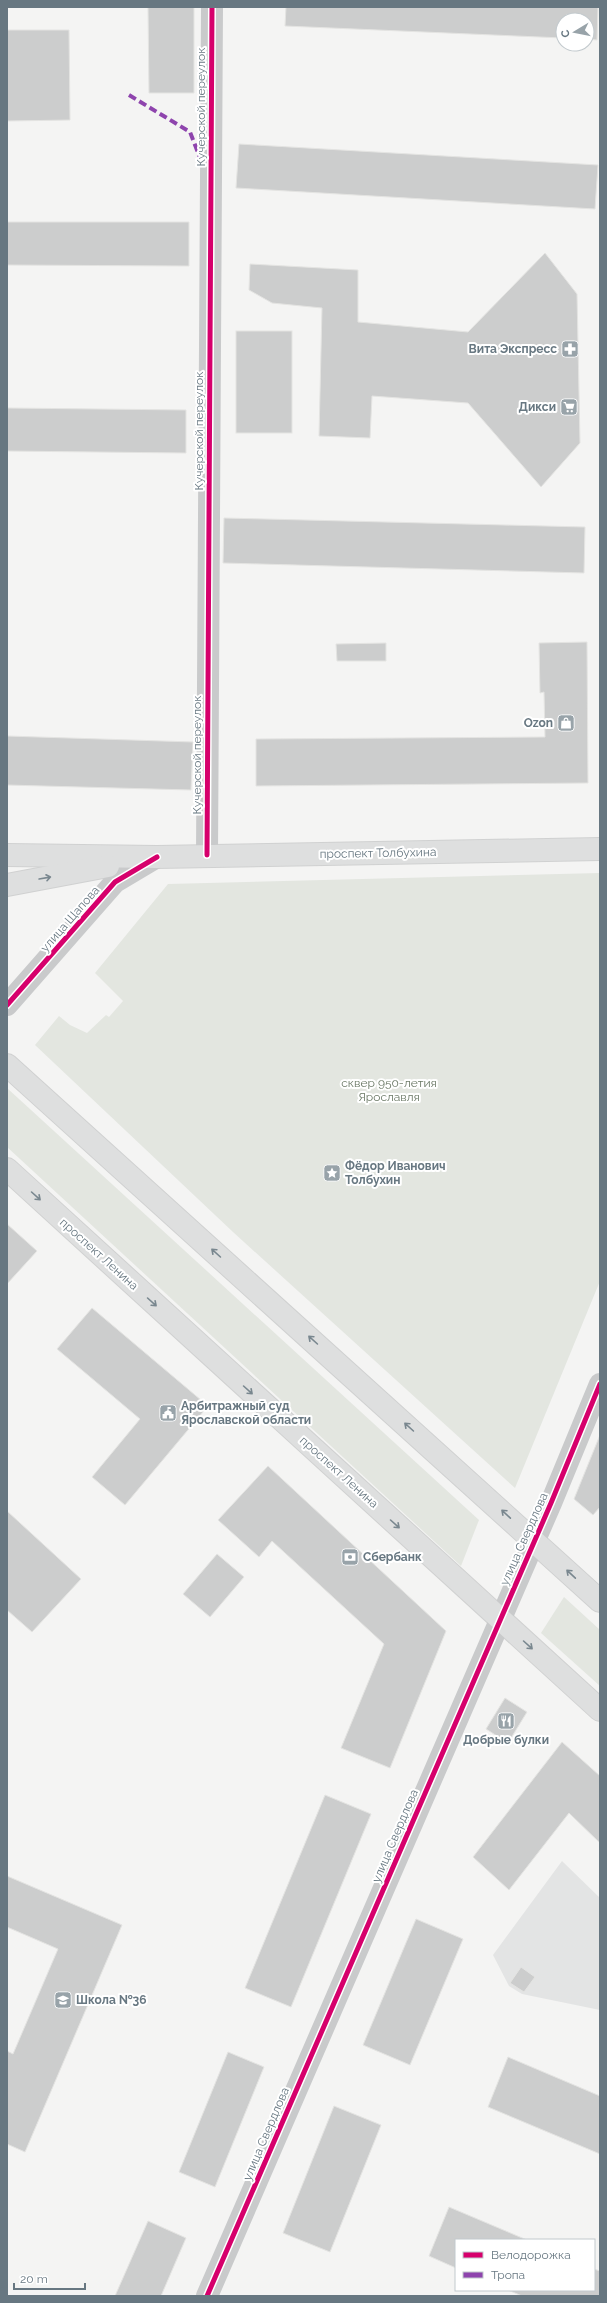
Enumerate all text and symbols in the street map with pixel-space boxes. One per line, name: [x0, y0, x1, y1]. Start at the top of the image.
north arrow: [555, 12, 595, 52]
text: С: [559, 28, 573, 38]
street label: Кучерской переулок: [194, 47, 208, 167]
pharmacy icon: Вита Экспресс: [560, 339, 580, 359]
place label: Вита Экспресс: [469, 342, 557, 356]
street label: Кучерской переулок: [192, 371, 206, 491]
supermarket icon: Дикси: [559, 397, 579, 417]
place label: Дикси: [519, 400, 556, 414]
street label: Кучерской переулок: [190, 695, 204, 815]
shop icon: Ozon: [556, 713, 576, 733]
place label: Ozon: [524, 716, 553, 730]
street label: проспект Толбухина: [320, 845, 436, 861]
one-way arrow: [38, 873, 51, 881]
street label: улица Щапова: [38, 883, 102, 955]
park label: сквер 950-летия Ярославля: [341, 1076, 437, 1104]
place label: Фёдор Иванович Толбухин: [345, 1159, 446, 1187]
place icon: Фёдор Иванович Толбухин: [322, 1163, 342, 1183]
one-way arrow: [31, 1191, 41, 1200]
street label: проспект Ленина: [57, 1215, 141, 1293]
one-way arrow: [211, 1248, 221, 1258]
one-way arrow: [147, 1297, 157, 1306]
one-way arrow: [308, 1336, 318, 1345]
one-way arrow: [243, 1385, 253, 1394]
place label: Арбитражный суд Ярославской области: [181, 1399, 311, 1427]
public building icon: Арбитражный суд Ярославской области: [158, 1403, 178, 1423]
one-way arrow: [404, 1422, 414, 1431]
street label: проспект Ленина: [297, 1433, 381, 1511]
street label: улица Свердлова: [497, 1490, 551, 1588]
one-way arrow: [501, 1509, 511, 1519]
one-way arrow: [390, 1519, 400, 1528]
bank icon: Сбербанк: [340, 1547, 360, 1567]
place label: Сбербанк: [363, 1550, 422, 1564]
one-way arrow: [566, 1569, 576, 1579]
one-way arrow: [523, 1641, 533, 1650]
restaurant icon: Добрые булки: [496, 1711, 516, 1731]
place label: Добрые булки: [463, 1733, 549, 1747]
street label: улица Свердлова: [369, 1787, 421, 1885]
school or university icon: Школа №36: [53, 1990, 73, 2010]
place label: Школа №36: [76, 1993, 147, 2007]
street label: улица Свердлова: [240, 2085, 292, 2183]
legend: [455, 2239, 595, 2291]
text: Велодорожка: [491, 2248, 571, 2262]
scale bar: [14, 2265, 85, 2291]
text: Тропа: [491, 2268, 525, 2282]
text: 20 m: [20, 2272, 48, 2286]

